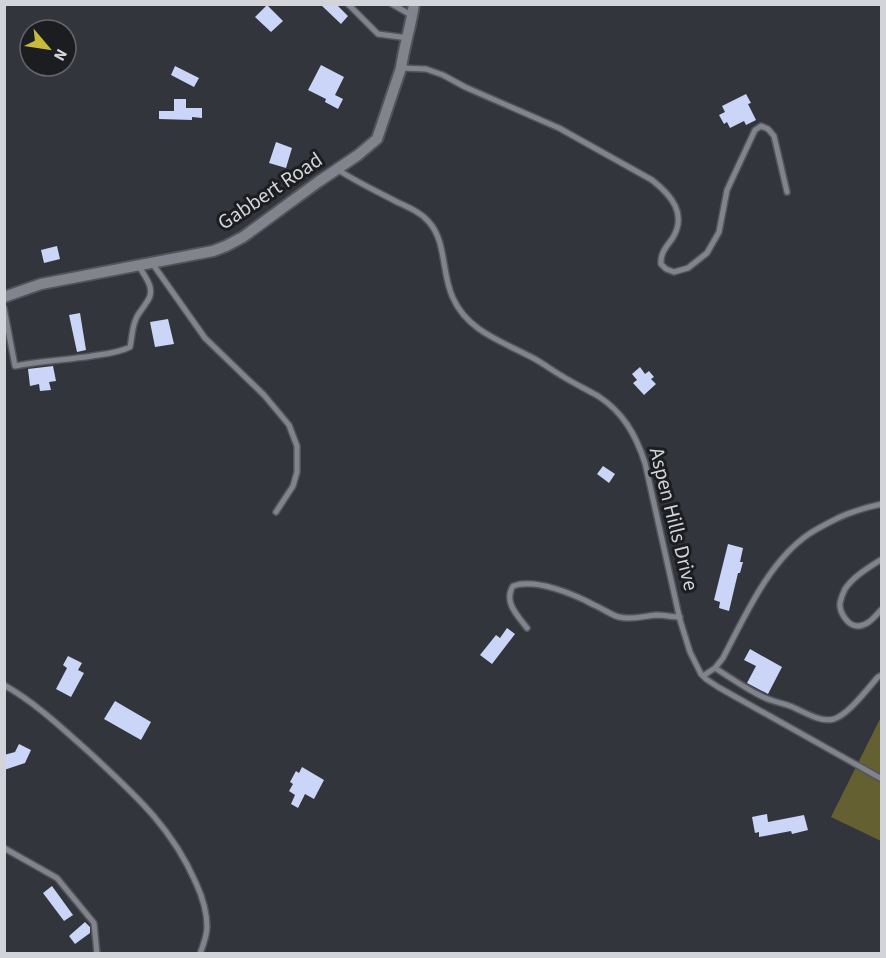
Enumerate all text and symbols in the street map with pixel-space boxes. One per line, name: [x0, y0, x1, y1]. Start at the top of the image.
north arrow: [18, 18, 78, 78]
text: N: [48, 45, 72, 65]
street label: Gabbert Road: [212, 145, 328, 237]
street label: Aspen Hills Drive: [642, 444, 706, 594]

